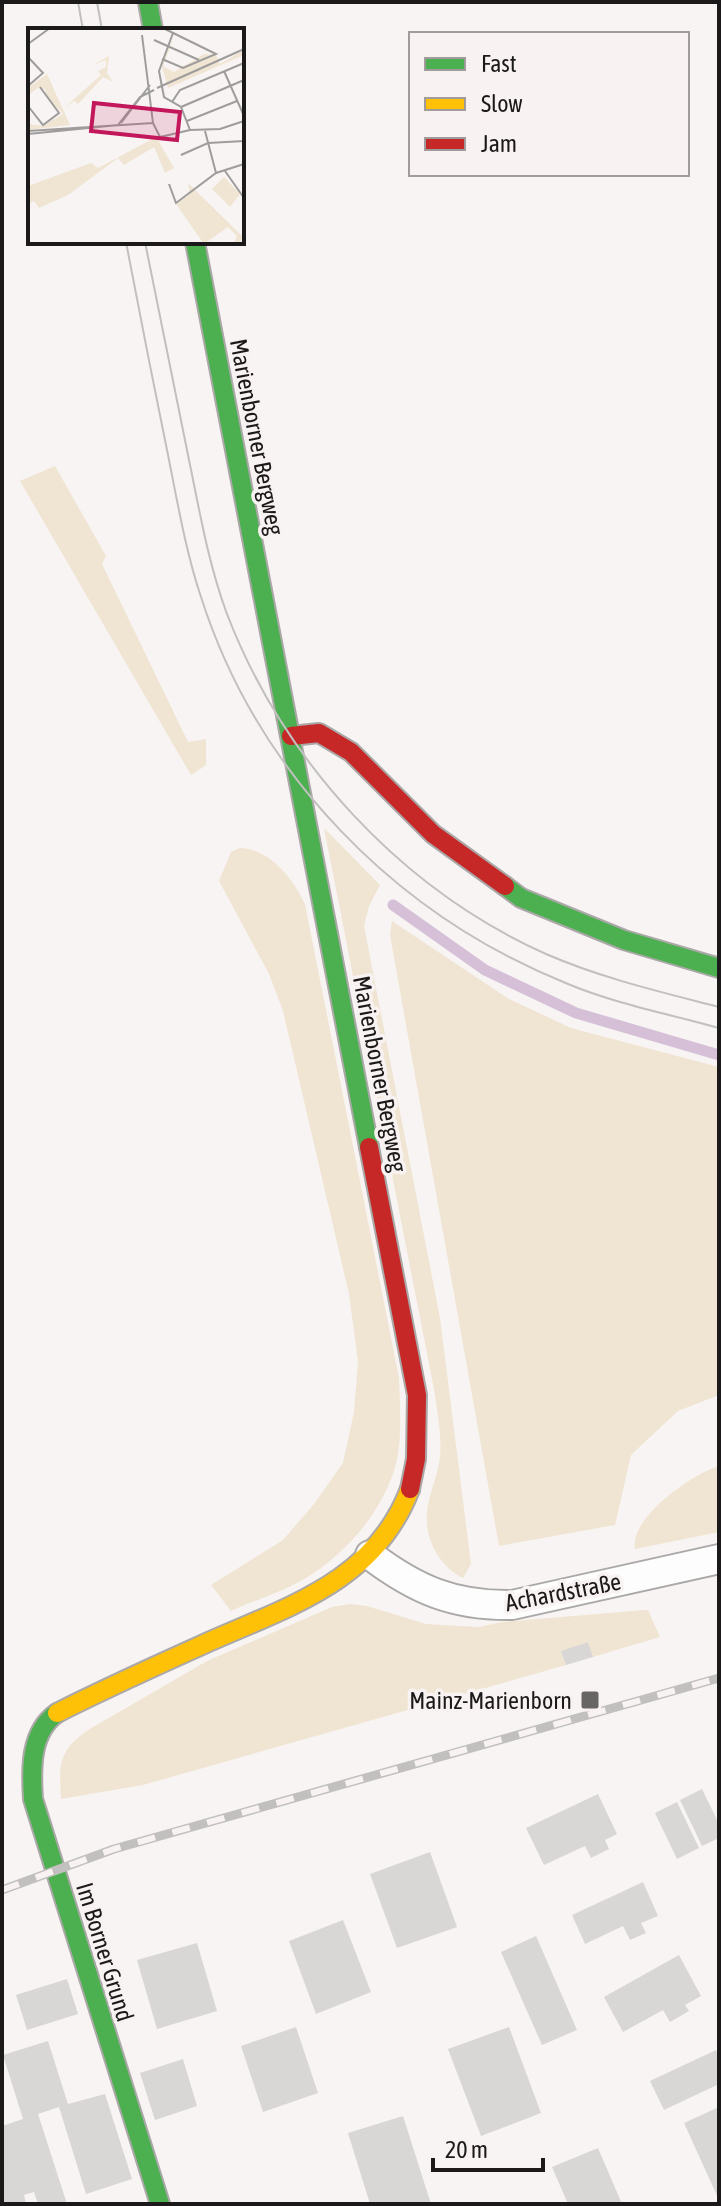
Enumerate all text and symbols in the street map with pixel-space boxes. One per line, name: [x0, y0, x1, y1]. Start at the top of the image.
inset map: [28, 28, 244, 244]
legend: [409, 32, 689, 176]
text: Fast: [481, 50, 517, 77]
text: Slow: [481, 90, 523, 117]
text: Jam: [481, 130, 517, 157]
street label: Marienborner Bergweg: [225, 337, 289, 538]
street label: Marienborner Bergweg: [348, 974, 412, 1175]
street label: Achardstraße: [503, 1568, 623, 1616]
place label: Mainz-Marienborn: [409, 1687, 572, 1714]
marker: Mainz-Marienborn: [579, 1689, 601, 1711]
street label: Im Borner Grund: [71, 1879, 139, 2025]
scale bar: [433, 2122, 543, 2172]
text: 20 m: [445, 2136, 488, 2163]

